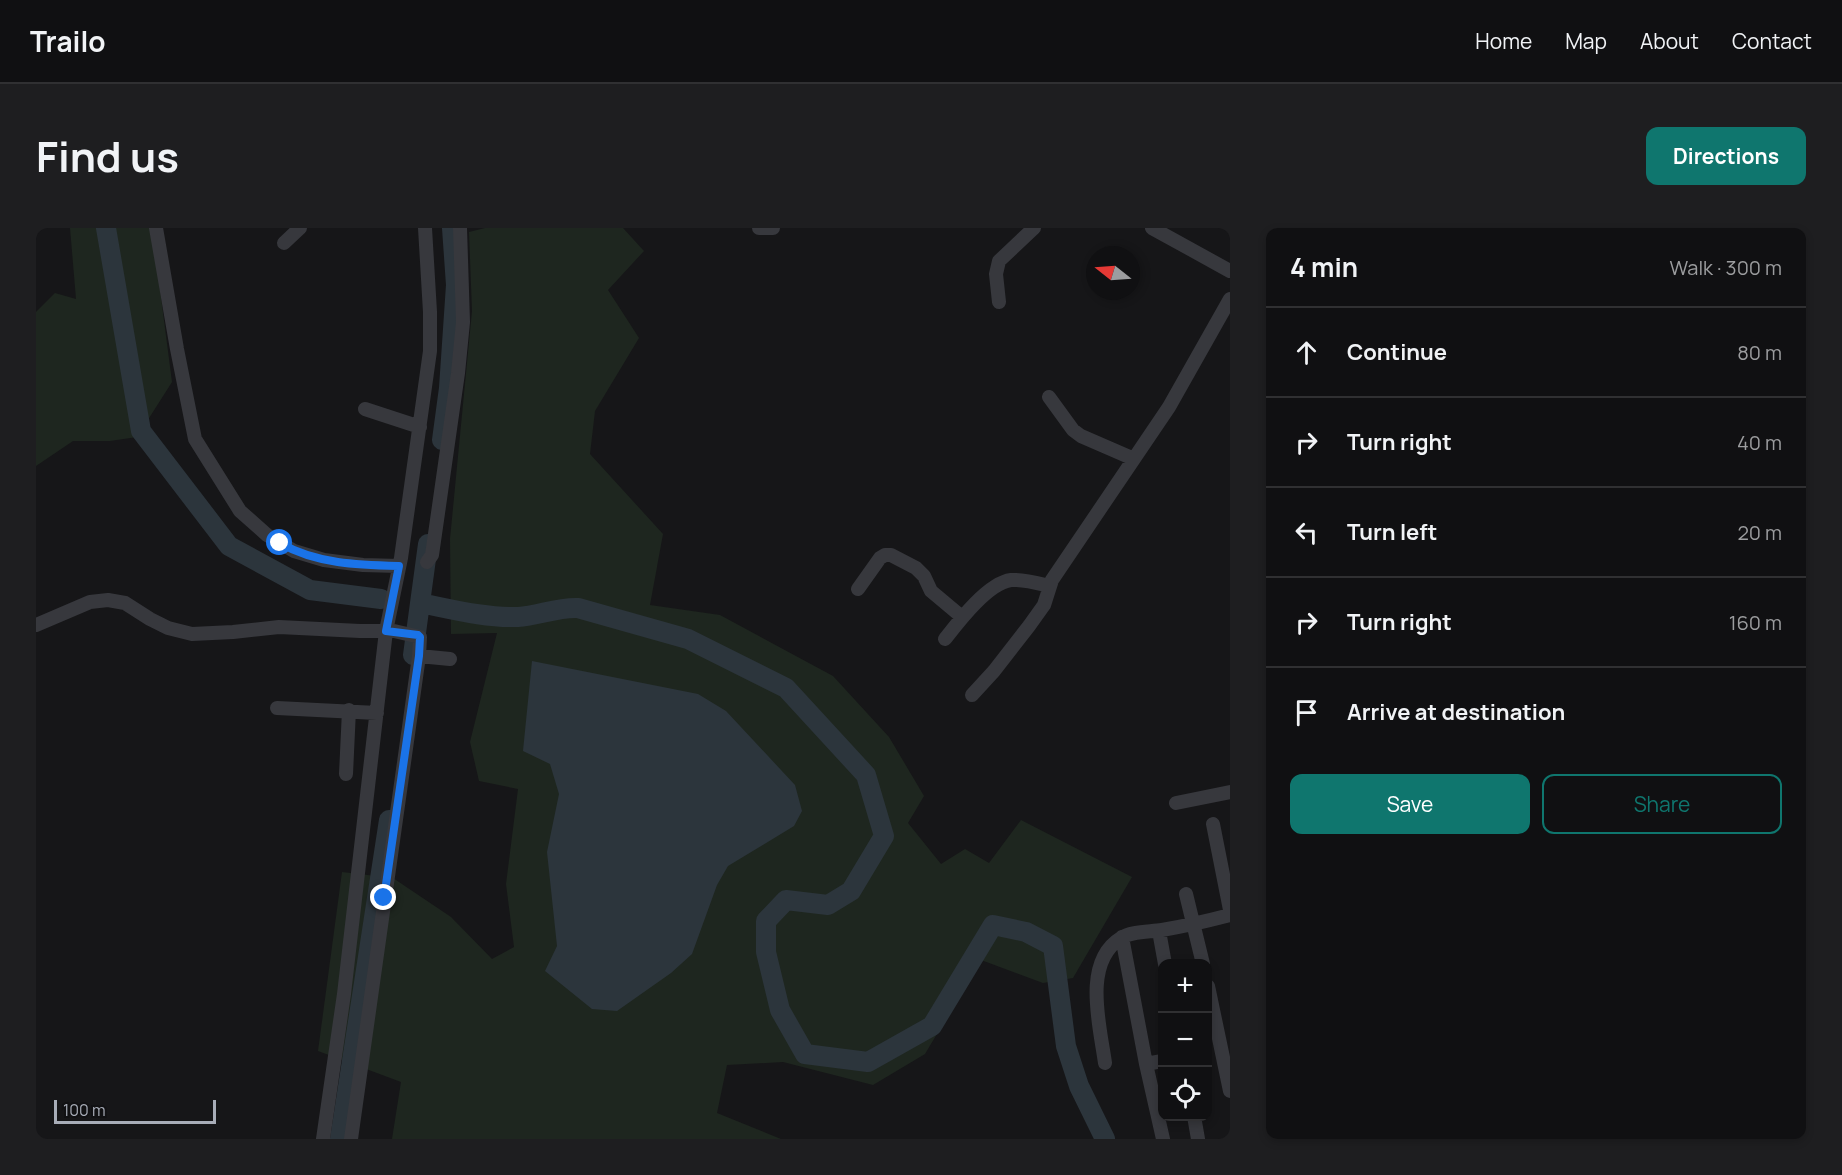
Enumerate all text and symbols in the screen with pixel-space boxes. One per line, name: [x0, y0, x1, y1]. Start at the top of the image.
text: Trailo: [30, 22, 106, 60]
text: Home: [1475, 27, 1532, 55]
text: Map: [1565, 27, 1607, 55]
text: About: [1640, 27, 1699, 55]
text: Contact: [1732, 27, 1812, 55]
text: Find us: [36, 127, 179, 185]
button: Directions: [1646, 127, 1806, 185]
north arrow: [1086, 246, 1140, 300]
text: 4 min: [1290, 249, 1358, 285]
text: Walk · 300 m: [1670, 254, 1782, 281]
icon: ahead: [1290, 336, 1323, 369]
text: Continue: [1347, 337, 1447, 367]
text: 80 m: [1737, 339, 1782, 366]
icon: right: [1290, 426, 1323, 459]
text: Turn right: [1347, 427, 1452, 457]
text: 40 m: [1737, 429, 1782, 456]
icon: left: [1290, 516, 1323, 549]
text: Turn left: [1347, 517, 1437, 547]
text: 20 m: [1737, 519, 1782, 546]
route start: [266, 529, 292, 555]
icon: right: [1290, 606, 1323, 639]
text: Turn right: [1347, 607, 1452, 637]
text: 160 m: [1729, 609, 1782, 636]
icon: arrive: [1290, 696, 1323, 729]
text: Arrive at destination: [1347, 697, 1565, 727]
button: Save: [1290, 774, 1530, 834]
button: Share: [1542, 774, 1782, 834]
route end: [370, 884, 396, 910]
map controls: [1158, 959, 1212, 1121]
button: +: [1158, 959, 1212, 1013]
button: −: [1158, 1013, 1212, 1067]
button: locate: [1158, 1067, 1212, 1121]
scale bar: [54, 1097, 216, 1124]
text: 100 m: [63, 1099, 106, 1121]

